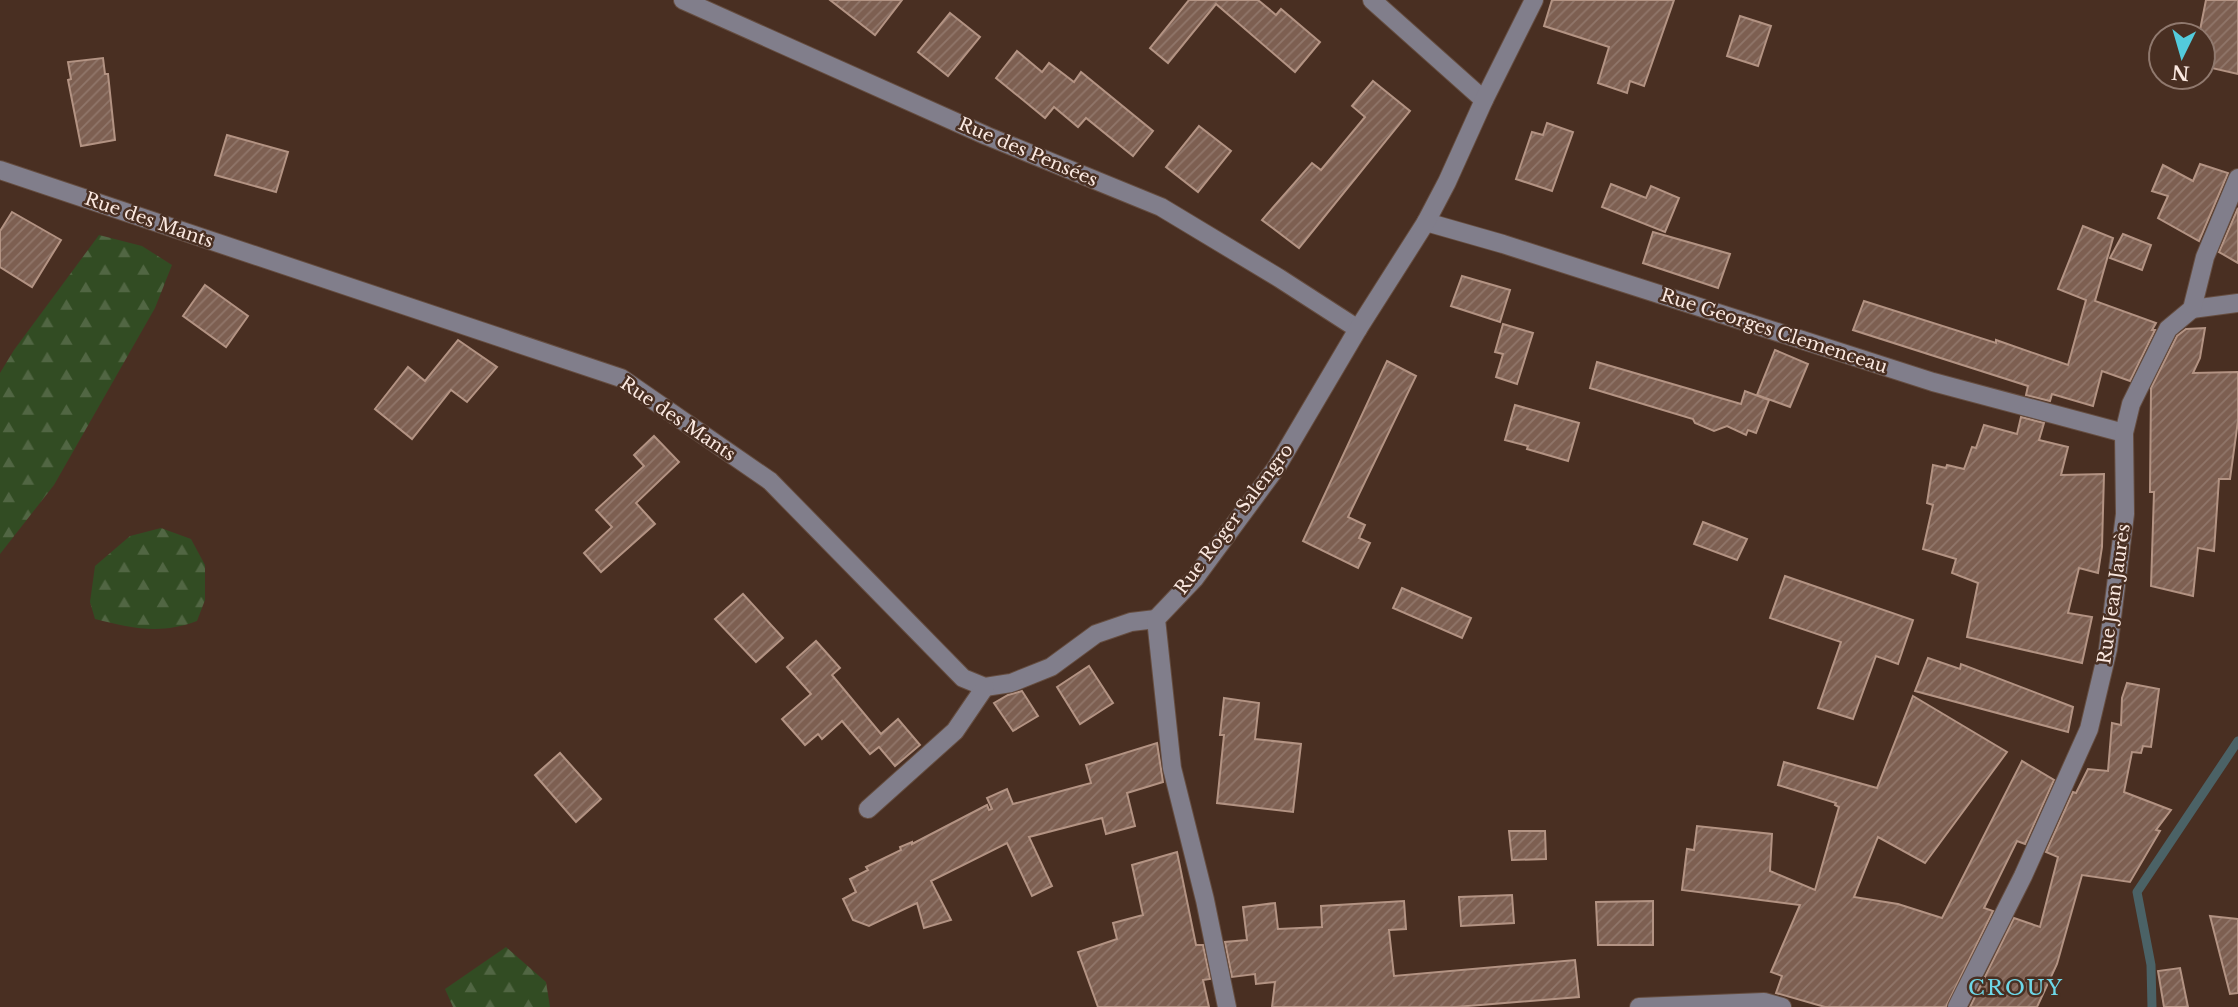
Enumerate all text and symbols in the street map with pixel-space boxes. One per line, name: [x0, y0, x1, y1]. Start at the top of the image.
north arrow: [2147, 21, 2217, 91]
text: N: [2171, 60, 2190, 85]
street label: Rue des Pensées: [955, 113, 1101, 191]
street label: Rue des Mants: [82, 188, 216, 252]
street label: Rue Georges Clemenceau: [1658, 284, 1890, 378]
street label: Rue des Mants: [616, 372, 740, 466]
street label: Rue Roger Salengro: [1170, 439, 1298, 599]
street label: Rue Jean Jaurès: [2093, 522, 2135, 666]
district label: CROUY: [1968, 975, 2064, 1001]

